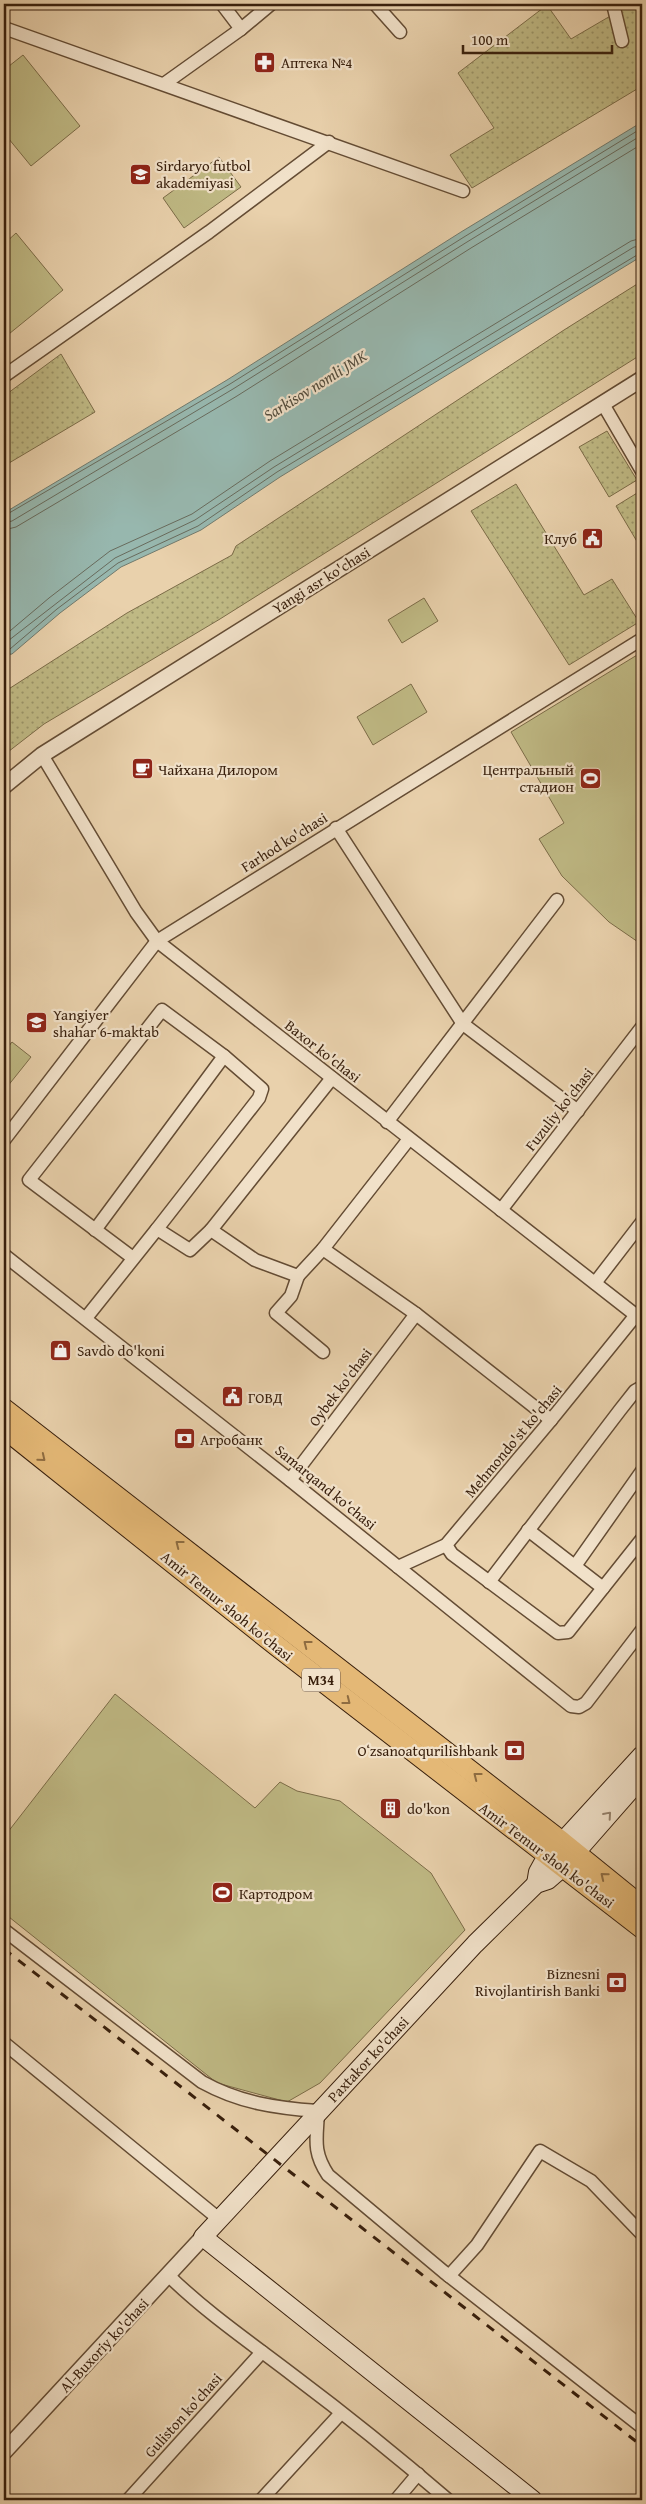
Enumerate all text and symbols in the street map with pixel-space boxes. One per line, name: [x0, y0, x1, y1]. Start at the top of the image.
scale bar: [463, 22, 612, 54]
text: 100 m: [471, 29, 509, 50]
pharmacy icon: Аптека №4: [253, 50, 277, 74]
place label: Аптека №4: [281, 52, 353, 73]
place label: Sirdaryo futbol akademiyasi: [156, 155, 251, 193]
school or university icon: Sirdaryo futbol akademiyasi: [128, 162, 152, 186]
water label: Sarkisov nomli JMK: [258, 343, 372, 427]
public building icon: Клуб: [581, 526, 605, 550]
place label: Клуб: [544, 528, 577, 549]
street label: Yangi asr ko'chasi: [268, 541, 374, 619]
cafe icon: Чайхана Дилором: [130, 757, 154, 781]
place label: Чайхана Дилором: [158, 759, 278, 780]
place label: Центральный стадион: [483, 759, 574, 797]
sports icon: Центральный стадион: [578, 766, 602, 790]
street label: Farhod ko'chasi: [237, 807, 331, 877]
place label: Yangiyer shahar 6-maktab: [53, 1004, 159, 1042]
school or university icon: Yangiyer shahar 6-maktab: [25, 1011, 49, 1035]
street label: Baxor ko'chasi: [281, 1015, 365, 1087]
street label: Fuzuliy ko'chasi: [520, 1063, 598, 1155]
shop icon: Savdo do'koni: [49, 1338, 73, 1362]
place label: Savdo do'koni: [77, 1340, 165, 1361]
street label: Oybek ko'chasi: [304, 1343, 376, 1431]
street label: Mehmondo'st ko'chasi: [460, 1380, 566, 1502]
public building icon: ГОВД: [220, 1385, 244, 1409]
place label: ГОВД: [248, 1387, 283, 1408]
bank icon: Агробанк: [172, 1427, 196, 1451]
place label: Агробанк: [200, 1429, 263, 1450]
street label: Samarqand ko‘chasi: [271, 1439, 381, 1535]
one-way arrow: [36, 1453, 45, 1461]
one-way arrow: [175, 1541, 185, 1550]
street label: Amir Temur shoh ko'chasi: [156, 1546, 298, 1666]
one-way arrow: [304, 1641, 313, 1649]
road number: M34: [302, 1668, 340, 1692]
one-way arrow: [341, 1695, 350, 1703]
bank icon: Oʻzsanoatqurilishbank: [502, 1738, 526, 1762]
place label: Oʻzsanoatqurilishbank: [357, 1740, 498, 1761]
one-way arrow: [474, 1773, 483, 1781]
building icon: do'kon: [379, 1796, 403, 1820]
street label: Amir Temur shoh ko'chasi: [475, 1797, 619, 1913]
place label: do'kon: [407, 1798, 450, 1819]
one-way arrow: [603, 1812, 612, 1821]
one-way arrow: [601, 1874, 610, 1882]
sports icon: Картодром: [211, 1881, 235, 1905]
place label: Картодром: [239, 1883, 313, 1904]
place label: Biznesni Rivojlantirish Banki: [475, 1963, 600, 2001]
bank icon: Biznesni Rivojlantirish Banki: [604, 1970, 628, 1994]
street label: Paxtakor ko'chasi: [323, 2011, 413, 2107]
street label: Al-Buxoriy ko'chasi: [55, 2293, 153, 2397]
street label: Guliston ko'chasi: [139, 2368, 227, 2462]

